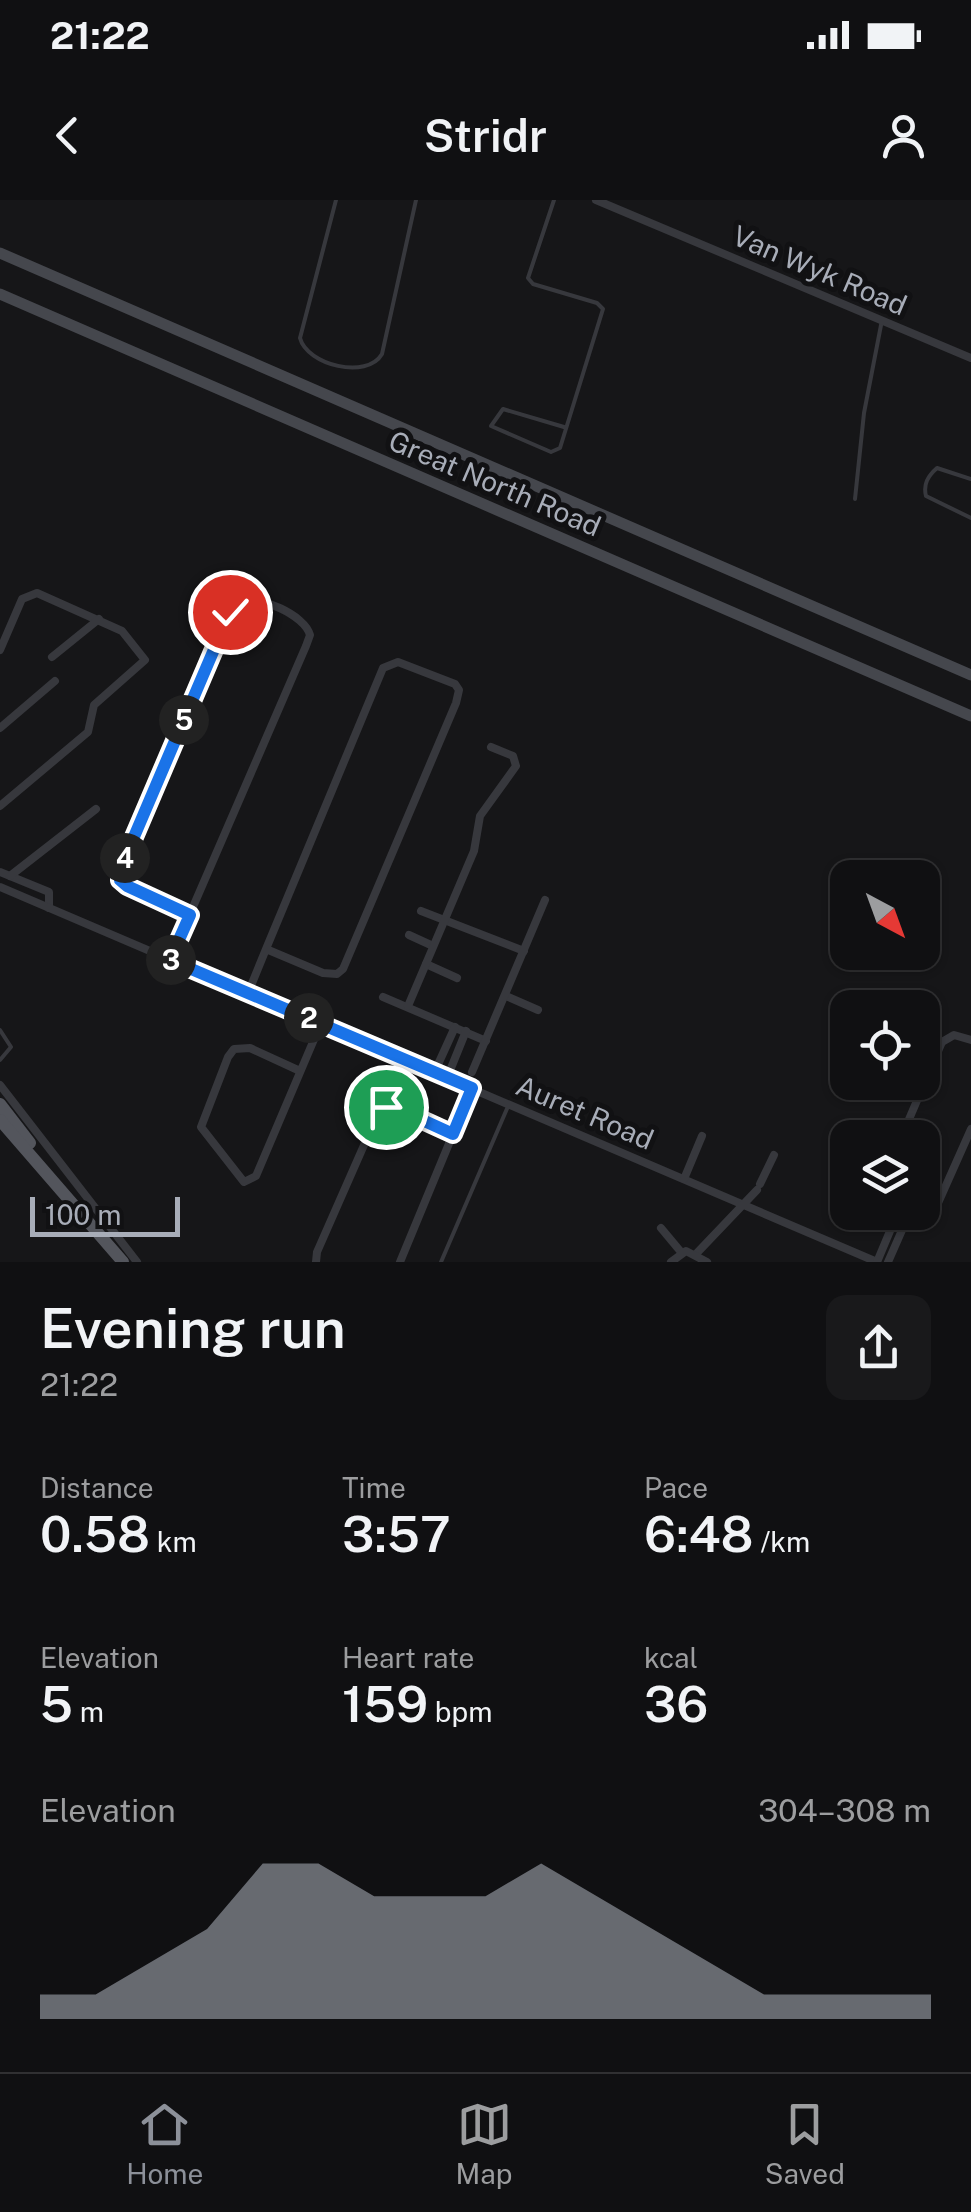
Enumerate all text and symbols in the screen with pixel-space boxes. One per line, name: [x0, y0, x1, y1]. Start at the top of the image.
text: 21:22: [50, 13, 150, 58]
icon: back: [40, 108, 95, 163]
icon: person: [876, 108, 931, 163]
text: Stridr: [424, 109, 547, 162]
street label: Van Wyk Road: [728, 218, 912, 322]
street label: Great North Road: [384, 423, 606, 543]
pin: [188, 570, 273, 655]
icon: check: [203, 585, 258, 640]
pin: 5: [159, 695, 209, 745]
text: 5: [175, 703, 193, 736]
pin: 4: [100, 833, 150, 883]
text: 4: [116, 841, 134, 874]
north arrow: [830, 860, 940, 970]
map controls: [830, 860, 940, 1230]
pin: 3: [146, 935, 196, 985]
text: 3: [162, 943, 180, 976]
button: locate: [830, 990, 940, 1100]
pin: 2: [284, 993, 334, 1043]
text: 2: [300, 1001, 318, 1034]
pin: [344, 1065, 429, 1150]
street label: Auret Road: [511, 1068, 659, 1156]
icon: arrive: [359, 1080, 414, 1135]
button: layers: [830, 1120, 940, 1230]
scale bar: [30, 1192, 180, 1236]
text: 100 m: [45, 1198, 122, 1231]
button: share: [826, 1295, 931, 1400]
text: Evening run: [40, 1296, 346, 1360]
text: 21:22: [40, 1366, 118, 1403]
text: Distance: [40, 1471, 154, 1504]
text: Time: [342, 1471, 406, 1504]
text: Pace: [644, 1471, 708, 1504]
text: 0.58: [40, 1504, 150, 1563]
text: 3:57: [342, 1504, 451, 1563]
text: 6:48: [644, 1504, 754, 1563]
text: km: [150, 1525, 197, 1558]
text: /km: [754, 1525, 810, 1558]
text: Elevation: [40, 1641, 159, 1674]
text: Heart rate: [342, 1641, 474, 1674]
text: kcal: [644, 1641, 698, 1674]
text: 5: [40, 1674, 73, 1733]
text: 159: [342, 1674, 428, 1733]
text: 36: [644, 1674, 708, 1733]
text: m: [73, 1695, 104, 1728]
text: bpm: [428, 1695, 492, 1728]
text: Elevation: [40, 1792, 176, 1829]
text: 304–308 m: [758, 1792, 931, 1829]
tab: Home: [126, 2097, 203, 2190]
tab: Map: [456, 2097, 512, 2190]
tab: Saved: [765, 2097, 845, 2190]

